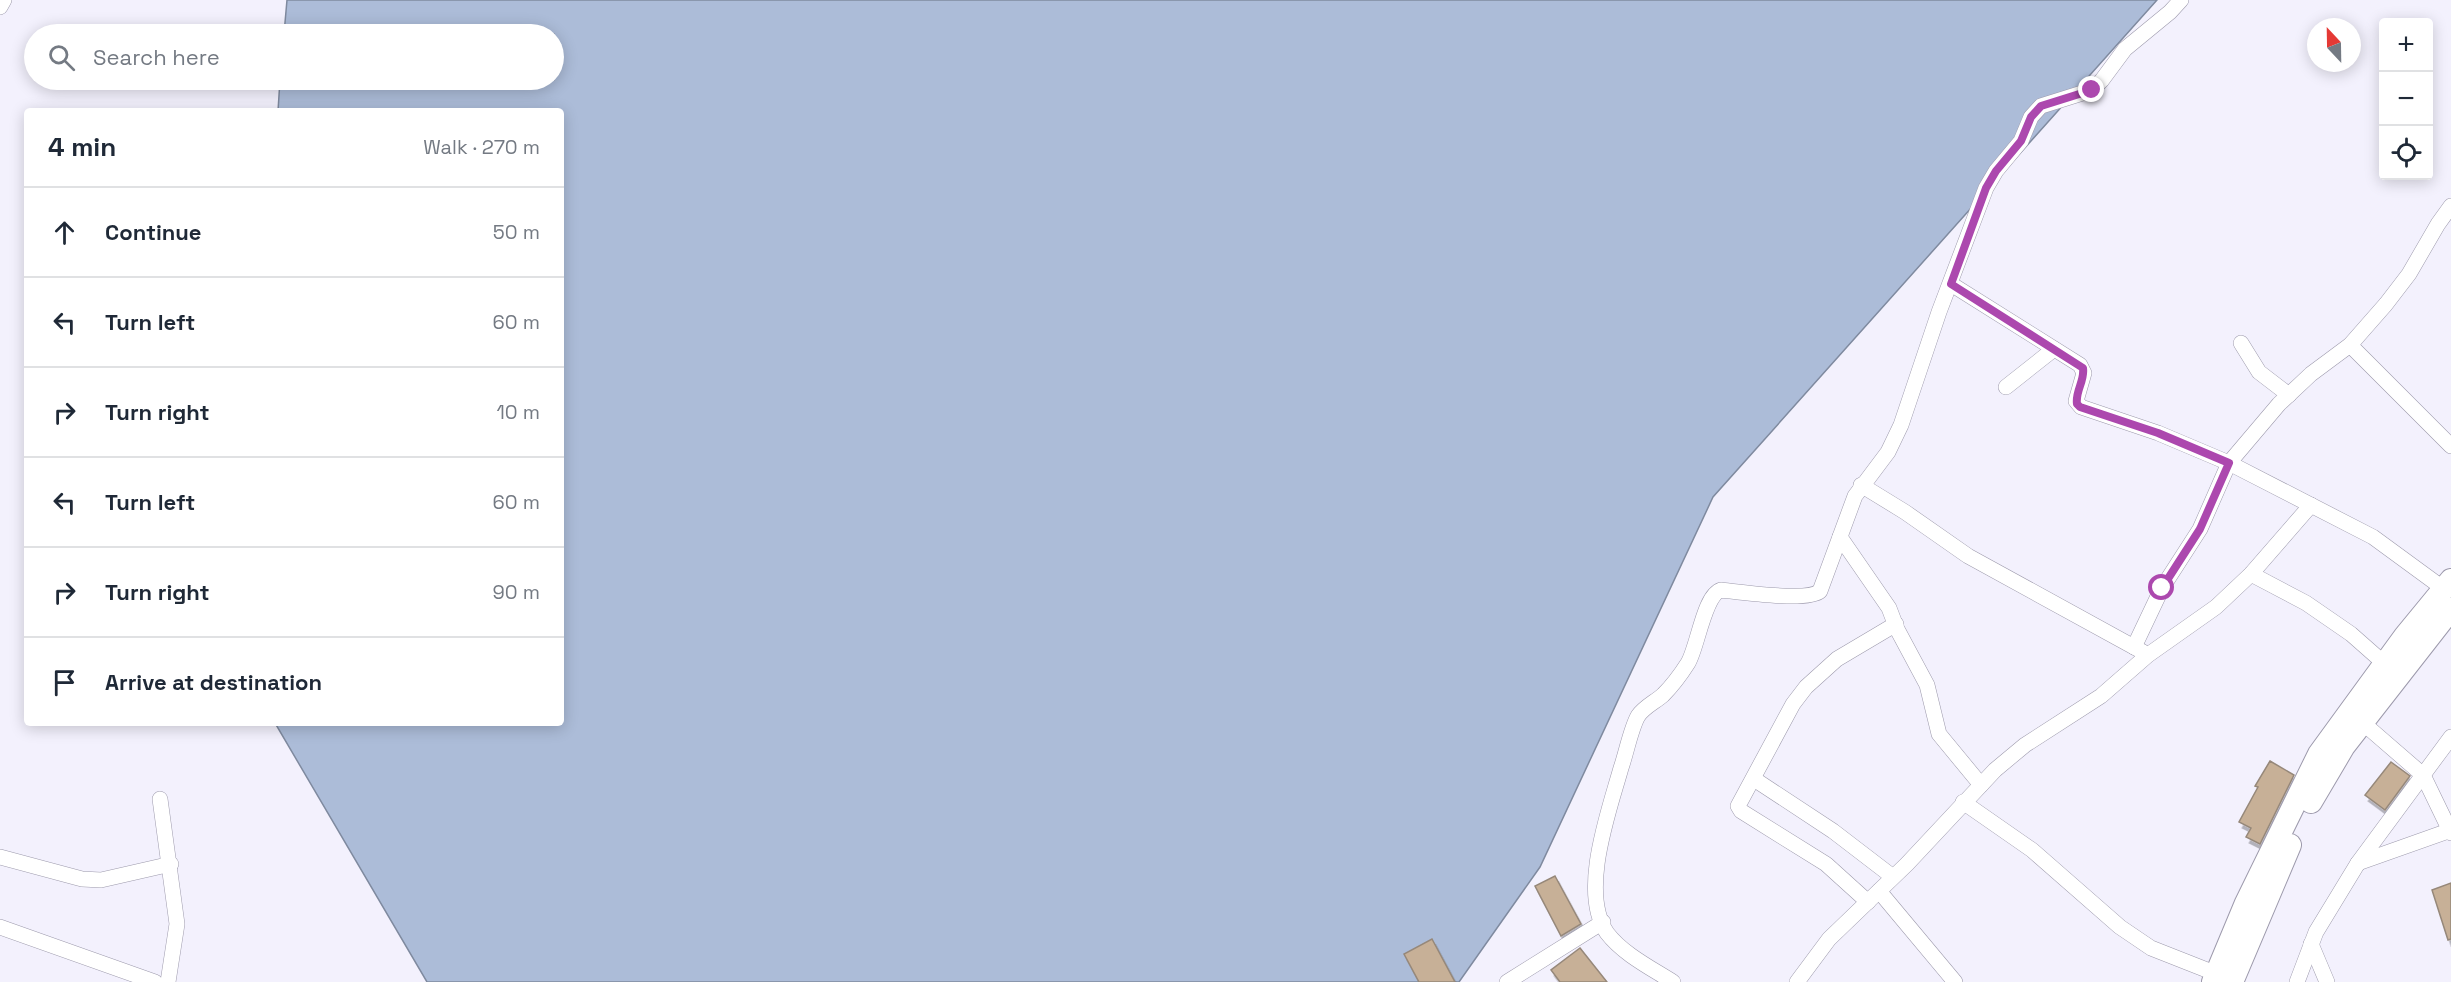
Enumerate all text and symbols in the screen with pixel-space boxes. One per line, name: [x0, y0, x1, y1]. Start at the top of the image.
north arrow: [2307, 18, 2361, 72]
map controls: [2379, 18, 2433, 180]
button: +: [2379, 18, 2433, 72]
search box: [24, 24, 564, 90]
icon: search: [45, 41, 78, 74]
text: Search here: [93, 43, 220, 71]
button: −: [2379, 72, 2433, 126]
route end: [2078, 76, 2104, 102]
button: locate: [2379, 126, 2433, 180]
text: 4 min: [48, 130, 116, 164]
text: Walk · 270 m: [423, 134, 540, 160]
icon: ahead: [48, 216, 81, 249]
text: Continue: [105, 218, 201, 246]
text: 50 m: [493, 219, 540, 245]
icon: left: [48, 306, 81, 339]
text: Turn left: [105, 308, 195, 336]
text: 60 m: [493, 309, 540, 335]
icon: right: [48, 396, 81, 429]
text: Turn right: [105, 398, 210, 426]
text: 10 m: [496, 399, 540, 425]
icon: left: [48, 486, 81, 519]
text: Turn left: [105, 488, 195, 516]
text: 60 m: [493, 489, 540, 515]
route start: [2148, 574, 2174, 600]
icon: right: [48, 576, 81, 609]
text: Turn right: [105, 578, 210, 606]
text: 90 m: [493, 579, 540, 605]
icon: arrive: [48, 666, 81, 699]
text: Arrive at destination: [105, 668, 322, 696]

